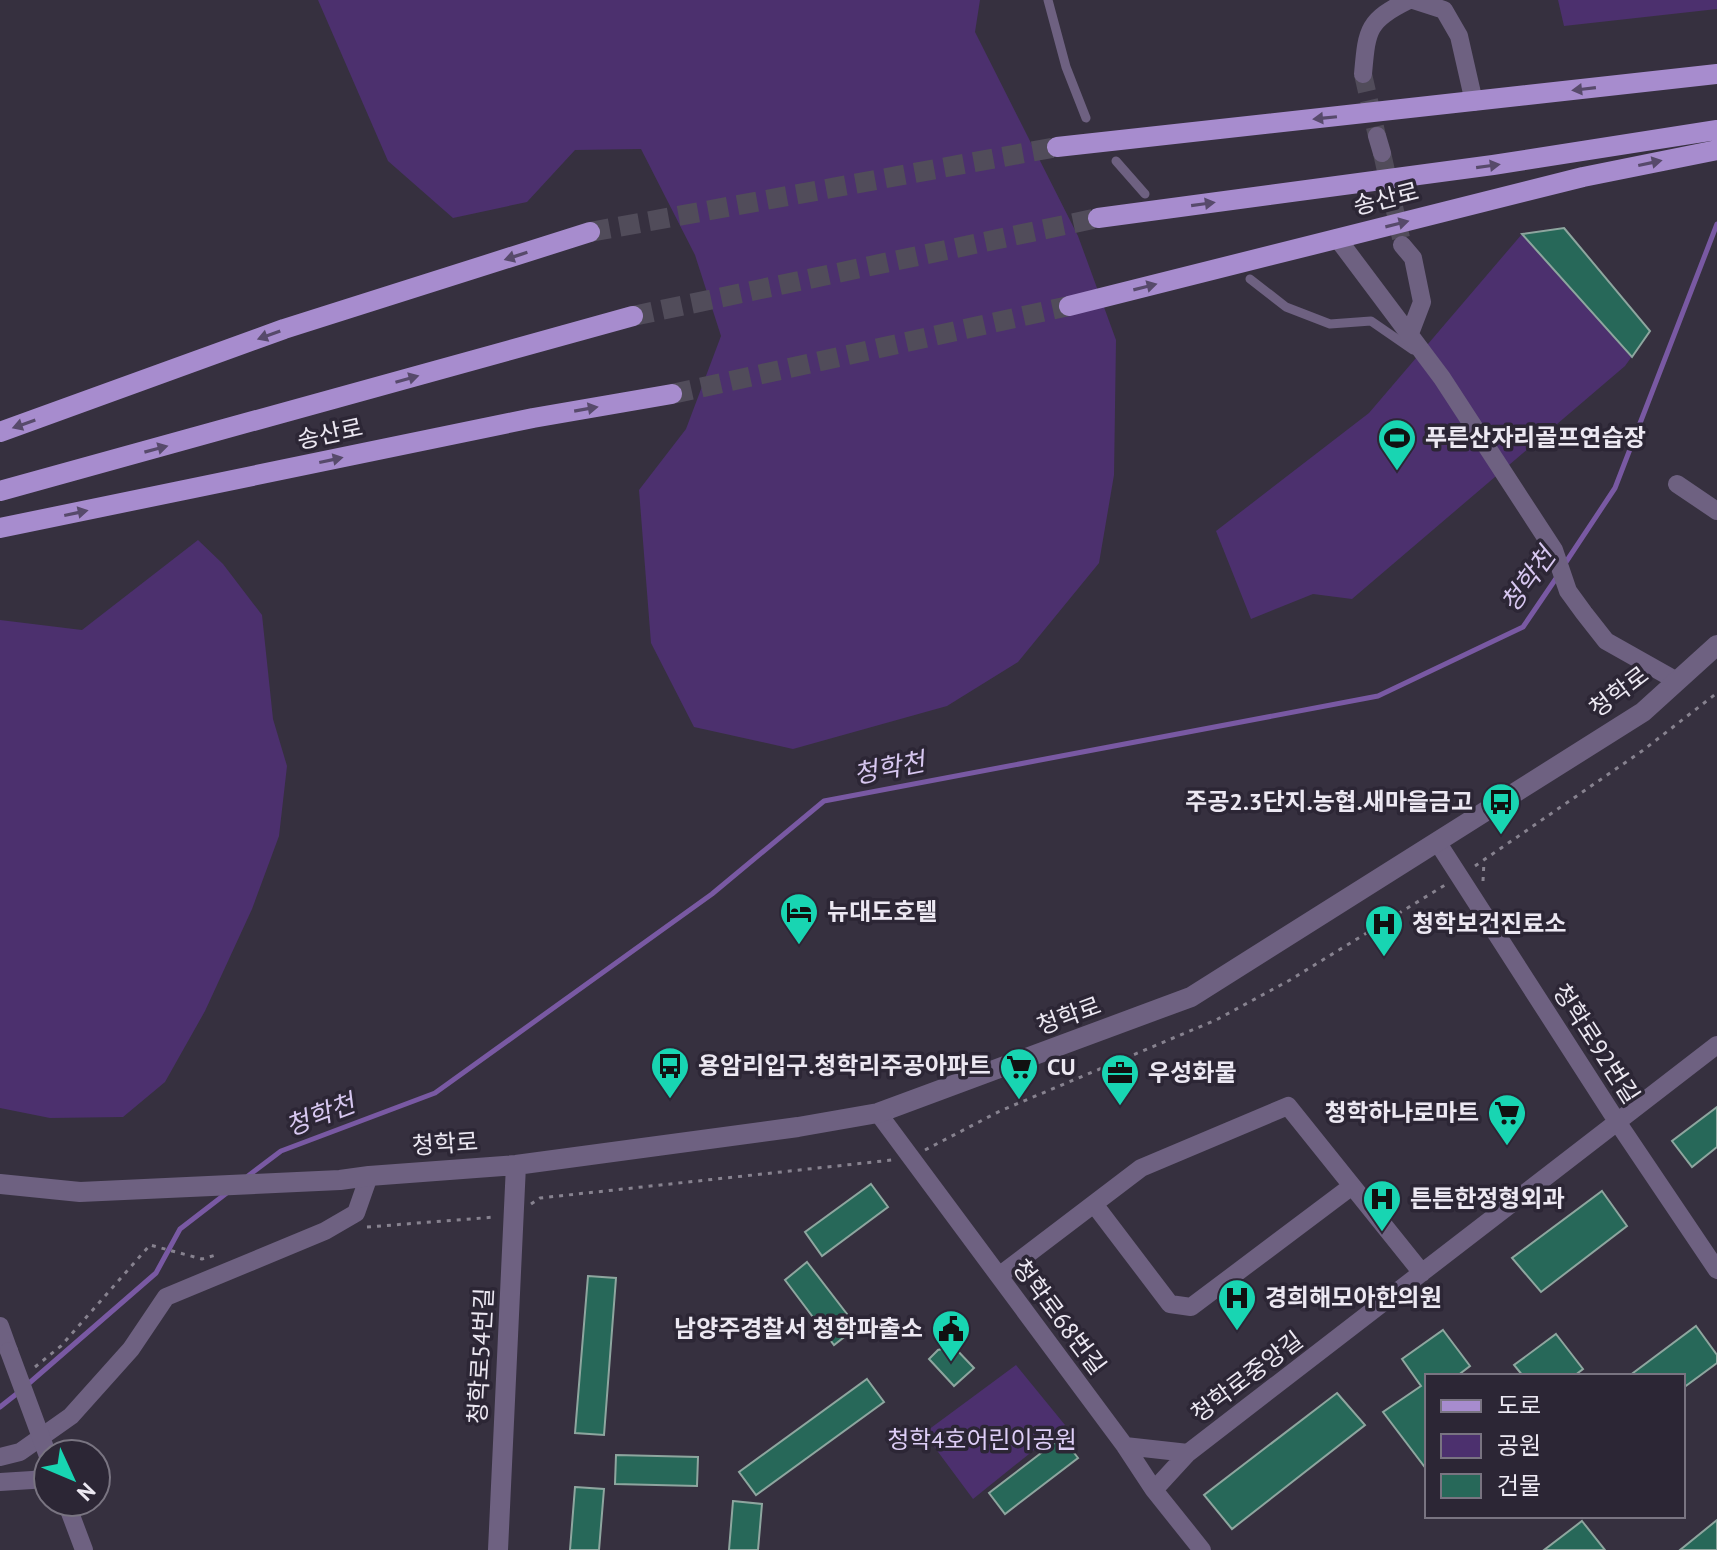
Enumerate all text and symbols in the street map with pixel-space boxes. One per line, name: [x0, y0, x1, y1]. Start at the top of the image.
one-way arrow: [1571, 83, 1596, 96]
one-way arrow: [1313, 111, 1338, 124]
one-way arrow: [1638, 157, 1663, 169]
one-way arrow: [1476, 159, 1501, 172]
street label: 송산로: [1350, 175, 1422, 222]
one-way arrow: [1191, 197, 1216, 210]
one-way arrow: [1384, 217, 1409, 229]
one-way arrow: [504, 250, 528, 262]
one-way arrow: [1132, 280, 1157, 292]
one-way arrow: [256, 329, 280, 342]
one-way arrow: [395, 372, 419, 385]
one-way arrow: [574, 402, 599, 414]
street label: 송산로: [294, 411, 366, 456]
sports icon: 푸른산자리골프연습장: [1376, 417, 1418, 472]
one-way arrow: [12, 418, 36, 430]
place label: 푸른산자리골프연습장: [1425, 422, 1646, 453]
one-way arrow: [144, 442, 169, 454]
one-way arrow: [319, 453, 344, 466]
one-way arrow: [64, 506, 89, 518]
water label: 청학천: [1493, 538, 1564, 618]
street label: 청학로: [1583, 659, 1654, 724]
water label: 청학천: [851, 744, 930, 791]
bus stop icon: 주공2.3단지.농협.새마을금고: [1480, 781, 1522, 836]
place label: 주공2.3단지.농협.새마을금고: [1185, 786, 1473, 817]
hotel icon: 뉴대도호텔: [778, 891, 820, 946]
place label: 뉴대도호텔: [827, 896, 937, 927]
hospital icon: 청학보건진료소: [1363, 903, 1405, 958]
place label: 청학보건진료소: [1412, 908, 1567, 939]
street label: 청학로92번길: [1546, 978, 1647, 1109]
street label: 청학로: [1032, 990, 1105, 1041]
bus stop icon: 용암리입구.청학리주공아파트: [649, 1045, 691, 1100]
supermarket icon: CU: [998, 1046, 1040, 1101]
place label: 용암리입구.청학리주공아파트: [698, 1050, 991, 1081]
place label: CU: [1047, 1051, 1075, 1082]
office icon: 우성화물: [1099, 1052, 1141, 1107]
place label: 우성화물: [1148, 1057, 1236, 1088]
water label: 청학천: [280, 1085, 362, 1143]
supermarket icon: 청학하나로마트: [1486, 1092, 1528, 1147]
place label: 청학하나로마트: [1324, 1097, 1479, 1128]
street label: 청학로: [411, 1126, 479, 1161]
hospital icon: 튼튼한정형외과: [1361, 1178, 1403, 1233]
place label: 튼튼한정형외과: [1410, 1183, 1565, 1214]
street label: 청학로68번길: [1006, 1253, 1113, 1381]
hospital icon: 경희해모아한의원: [1216, 1277, 1258, 1332]
place label: 경희해모아한의원: [1265, 1282, 1442, 1313]
street label: 청학로54번길: [461, 1287, 500, 1425]
public building icon: 남양주경찰서 청학파출소: [930, 1308, 972, 1363]
place label: 남양주경찰서 청학파출소: [674, 1313, 923, 1344]
street label: 청학로중앙길: [1184, 1324, 1309, 1429]
legend: [1425, 1374, 1685, 1518]
text: 도로: [1497, 1390, 1541, 1421]
park label: 청학4호어린이공원: [887, 1424, 1077, 1455]
text: 공원: [1497, 1430, 1541, 1461]
north arrow: [32, 1438, 112, 1518]
text: 건물: [1497, 1470, 1541, 1501]
text: N: [71, 1477, 101, 1507]

